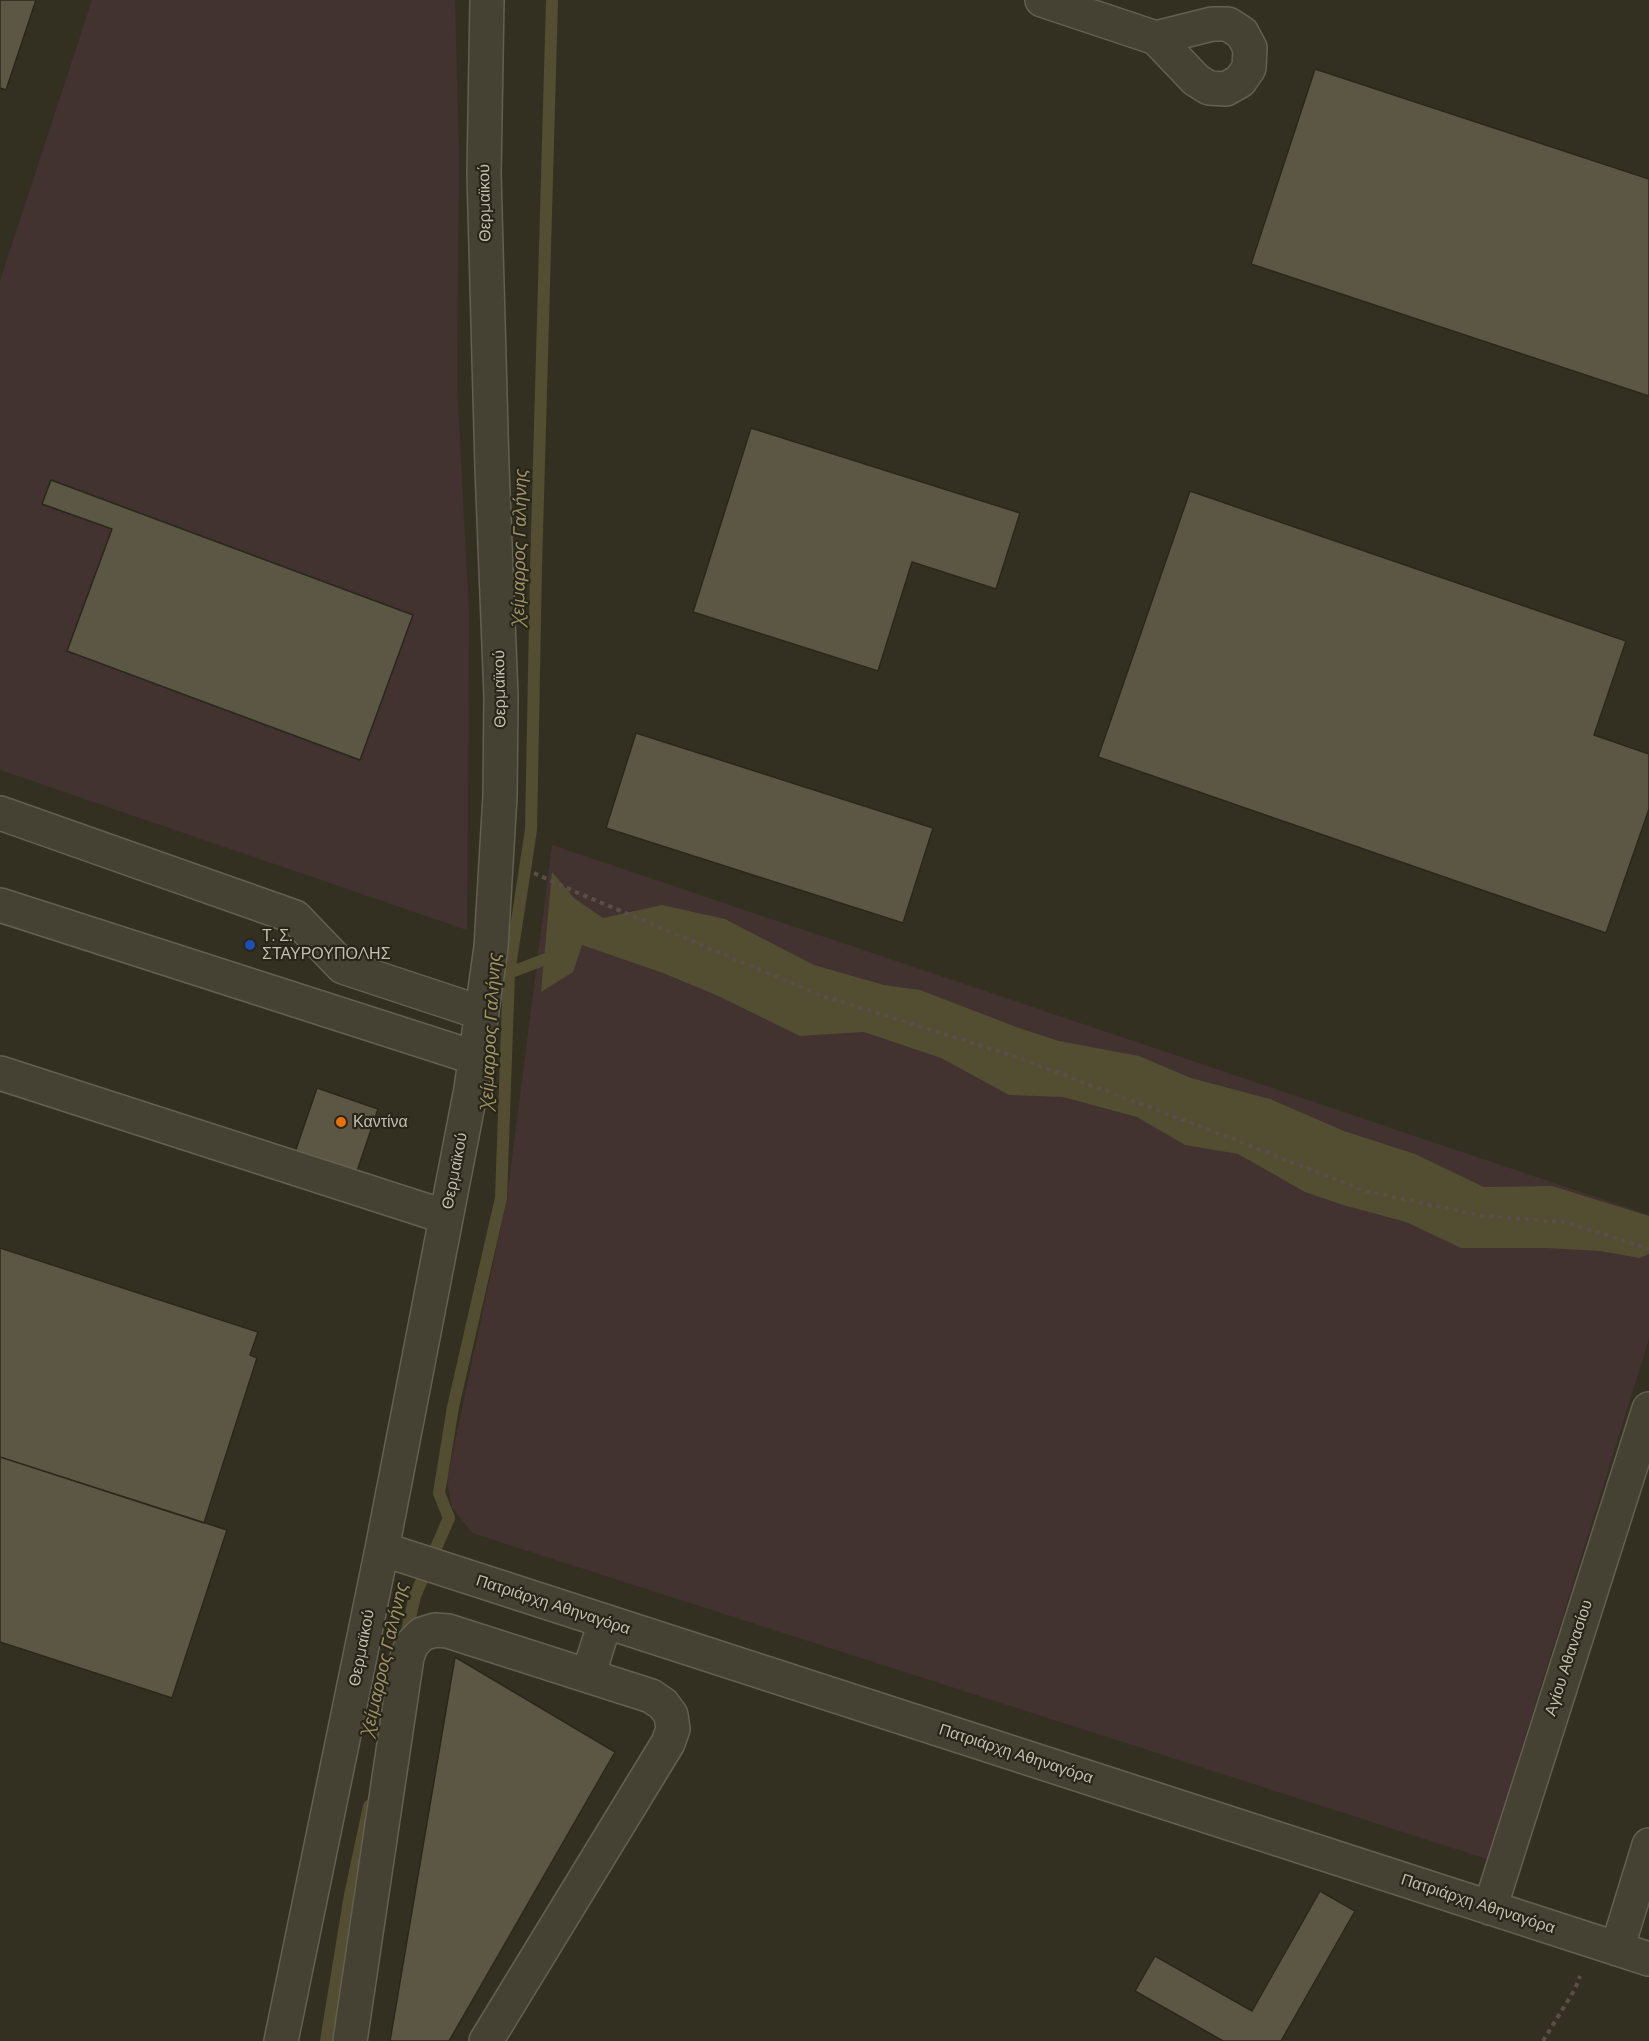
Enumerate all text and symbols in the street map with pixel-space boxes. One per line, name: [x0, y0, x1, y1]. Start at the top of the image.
street label: Θερμαϊκού: [475, 164, 495, 242]
water label: Χείμαρρος Γαλήνης: [508, 468, 532, 626]
street label: Θερμαϊκού: [490, 650, 510, 728]
place label: Τ. Σ. ΣΤΑΥΡΟΥΠΟΛΗΣ: [262, 926, 391, 964]
marker: Τ. Σ. ΣΤΑΥΡΟΥΠΟΛΗΣ: [243, 938, 257, 952]
water label: Χείμαρρος Γαλήνης: [476, 952, 506, 1110]
place label: Καντίνα: [353, 1112, 408, 1132]
marker: Καντίνα: [334, 1115, 348, 1129]
street label: Θερμαϊκού: [438, 1131, 472, 1211]
street label: Πατριάρχη Αθηναγόρα: [474, 1571, 632, 1639]
water label: Χείμαρρος Γαλήνης: [357, 1580, 413, 1738]
street label: Αγίου Αθανασίου: [1541, 1598, 1597, 1718]
street label: Θερμαϊκού: [345, 1608, 379, 1688]
street label: Πατριάρχη Αθηναγόρα: [937, 1720, 1095, 1788]
street label: Πατριάρχη Αθηναγόρα: [1399, 1870, 1557, 1938]

